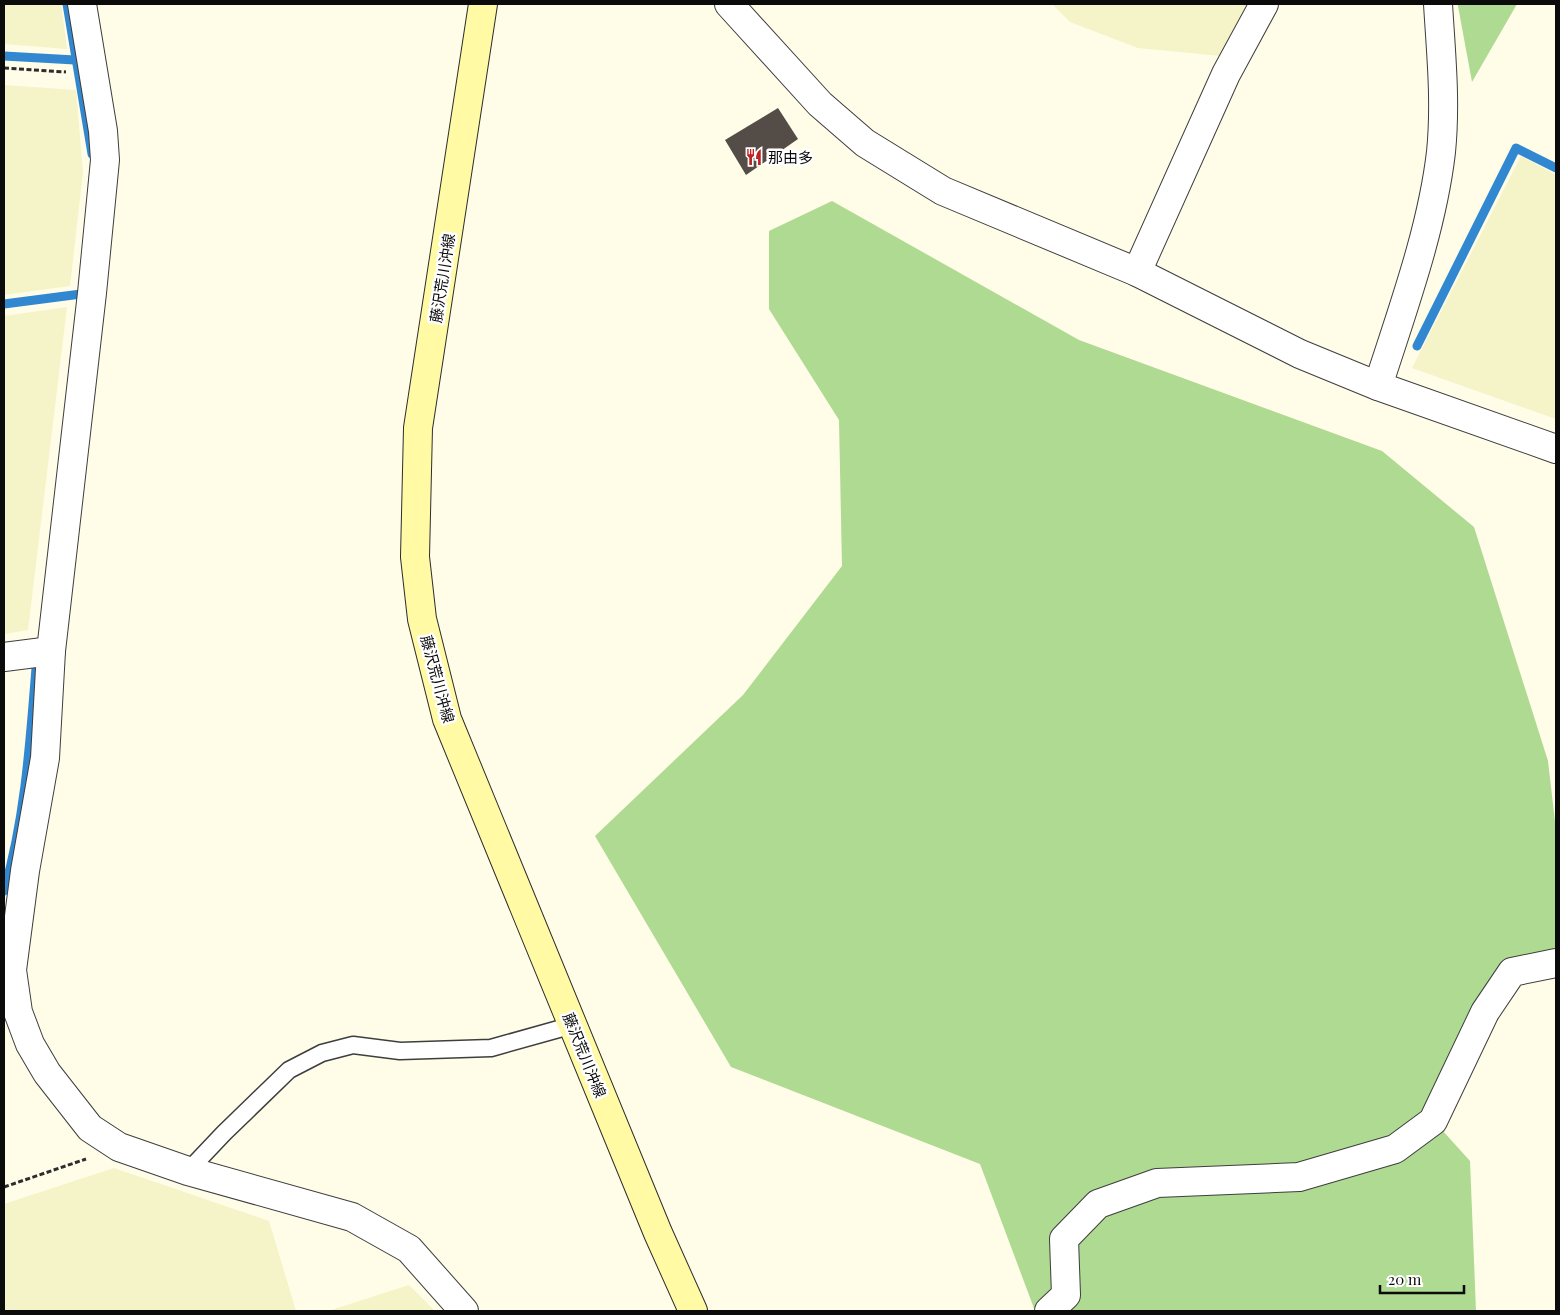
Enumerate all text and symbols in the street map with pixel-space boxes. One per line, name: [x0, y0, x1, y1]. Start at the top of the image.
restaurant icon: 那由多: [744, 147, 764, 167]
place label: 那由多: [768, 147, 813, 167]
street label: 藤沢荒川沖線: [425, 232, 459, 324]
street label: 藤沢荒川沖線: [417, 633, 459, 725]
street label: 藤沢荒川沖線: [559, 1010, 611, 1100]
scale bar: [1380, 1262, 1464, 1294]
text: 20 m: [1388, 1269, 1422, 1289]

